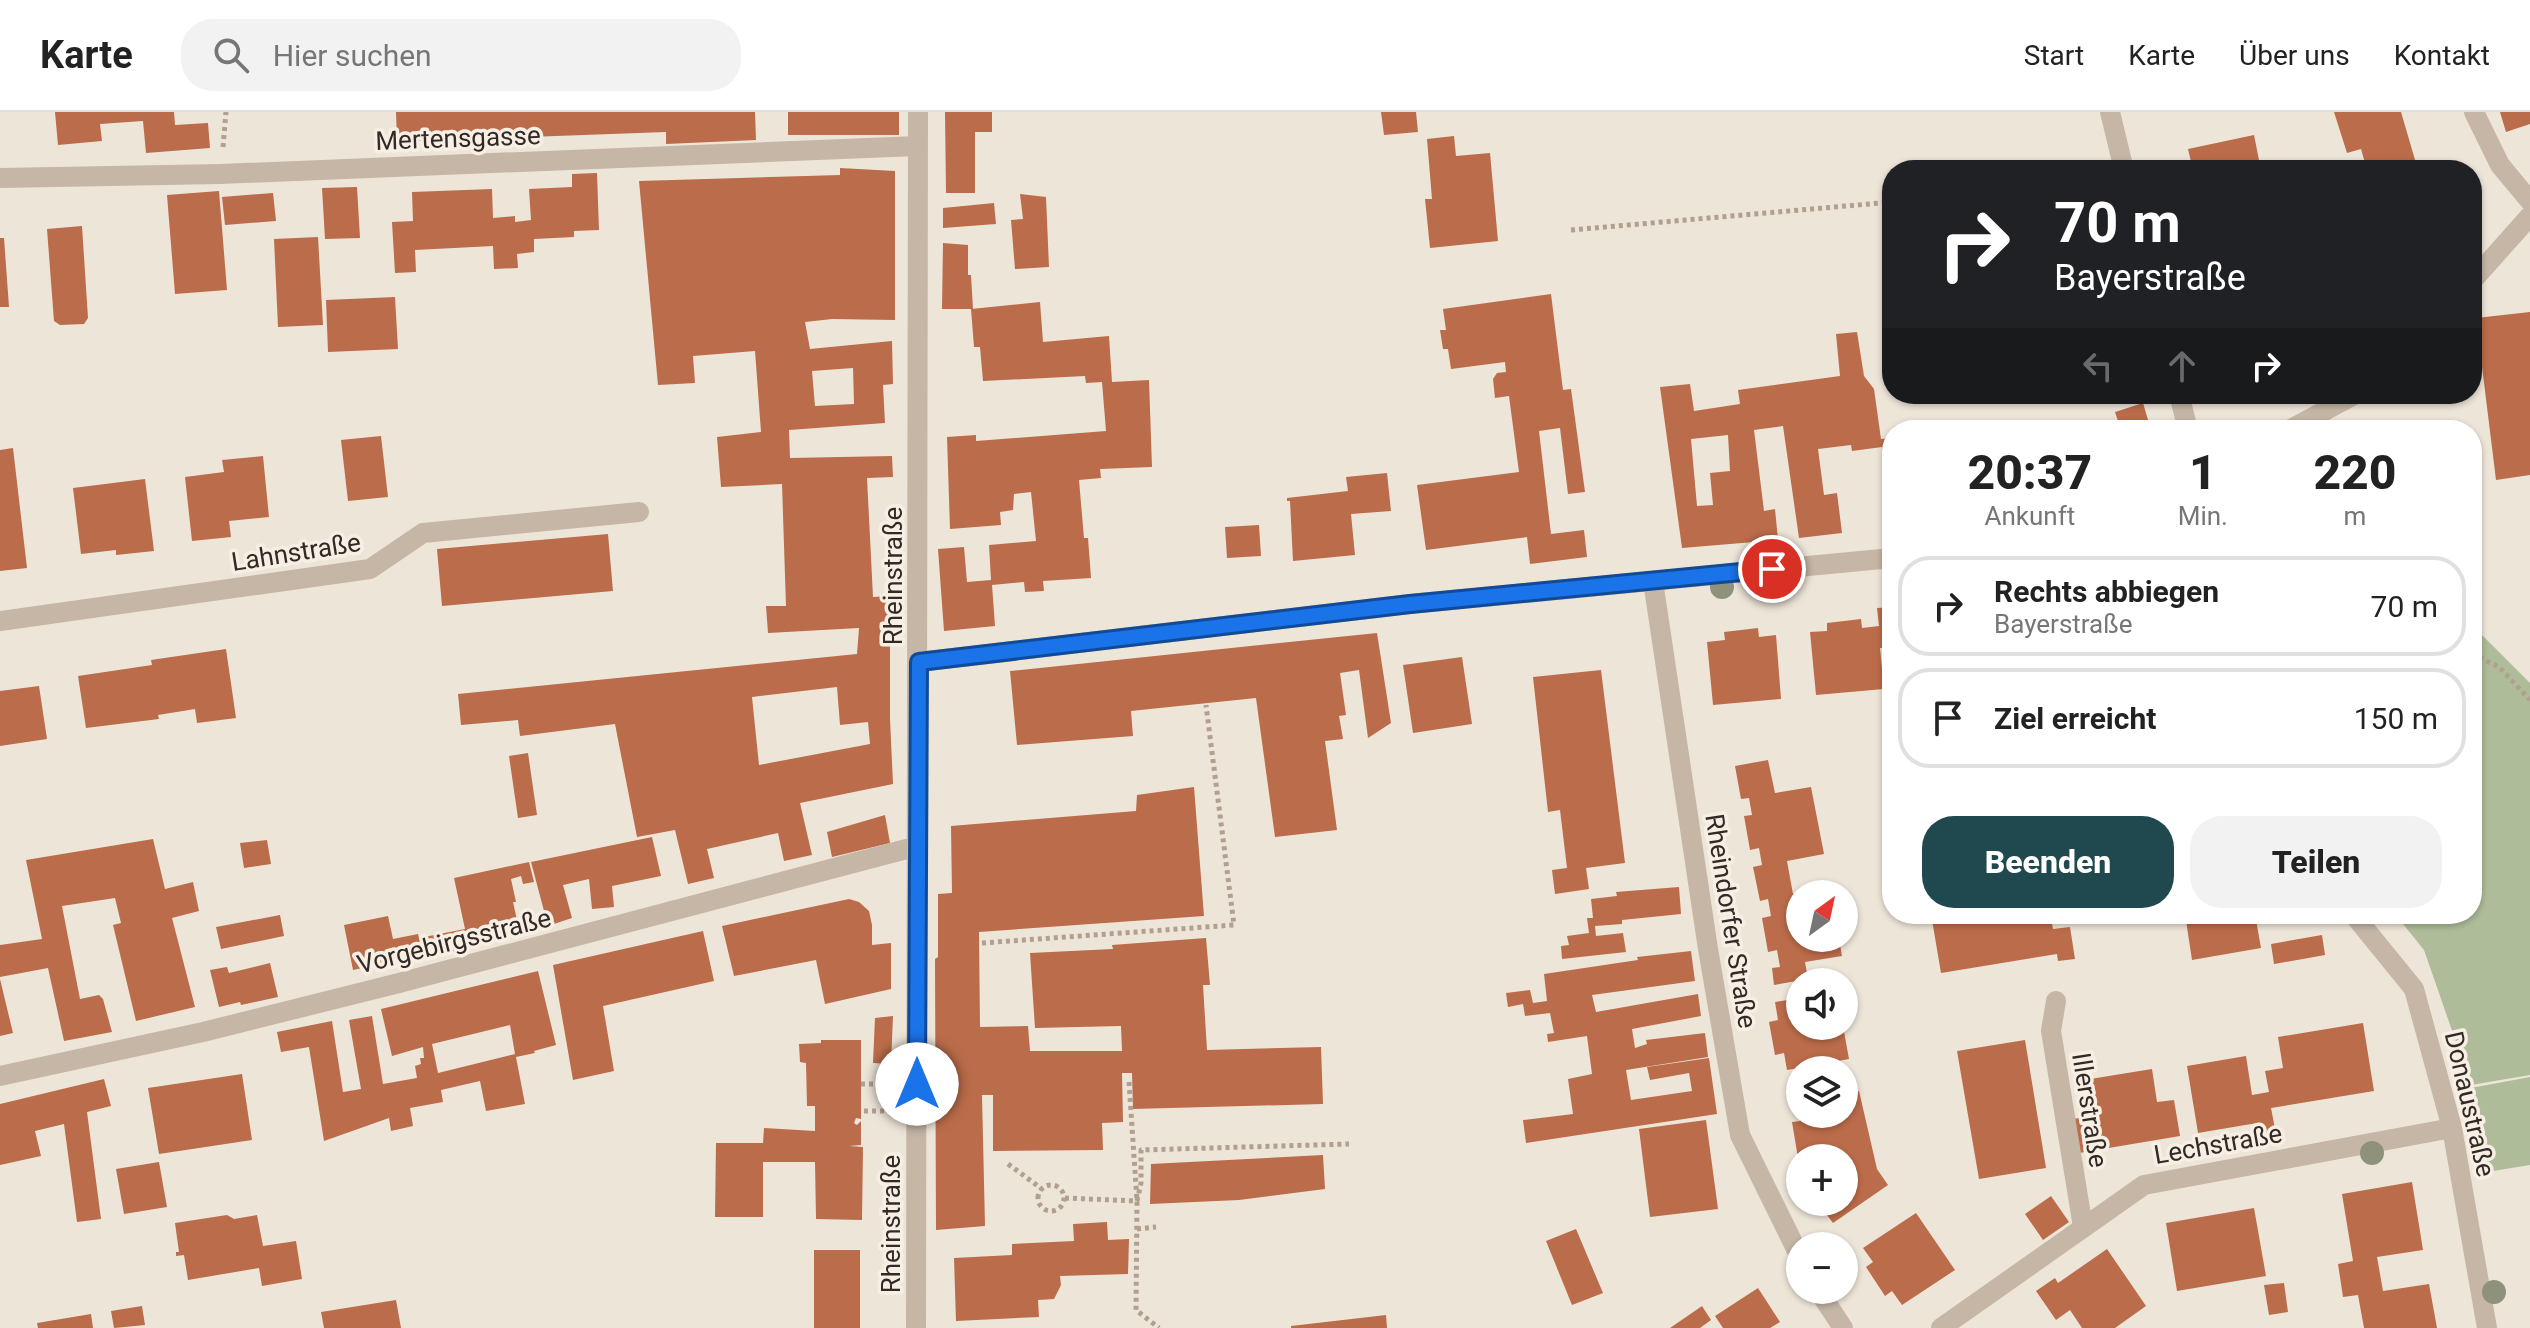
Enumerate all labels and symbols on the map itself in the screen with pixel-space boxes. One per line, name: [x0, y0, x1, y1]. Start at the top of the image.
street label: Mertensgasse: [375, 120, 541, 156]
street label: Rheinstraße: [878, 507, 908, 645]
street label: Lahnstraße: [229, 527, 363, 577]
pin: [1738, 535, 1806, 603]
street label: Rheindorfer Straße: [1699, 812, 1763, 1030]
north arrow: [1786, 880, 1858, 952]
street label: Vorgebirgsstraße: [354, 902, 554, 980]
street label: Donaustraße: [2439, 1028, 2501, 1180]
position arrow: [875, 1042, 959, 1126]
street label: Illerstraße: [2066, 1050, 2114, 1170]
street label: Lechstraße: [2152, 1118, 2284, 1170]
street label: Rheinstraße: [876, 1155, 906, 1293]

